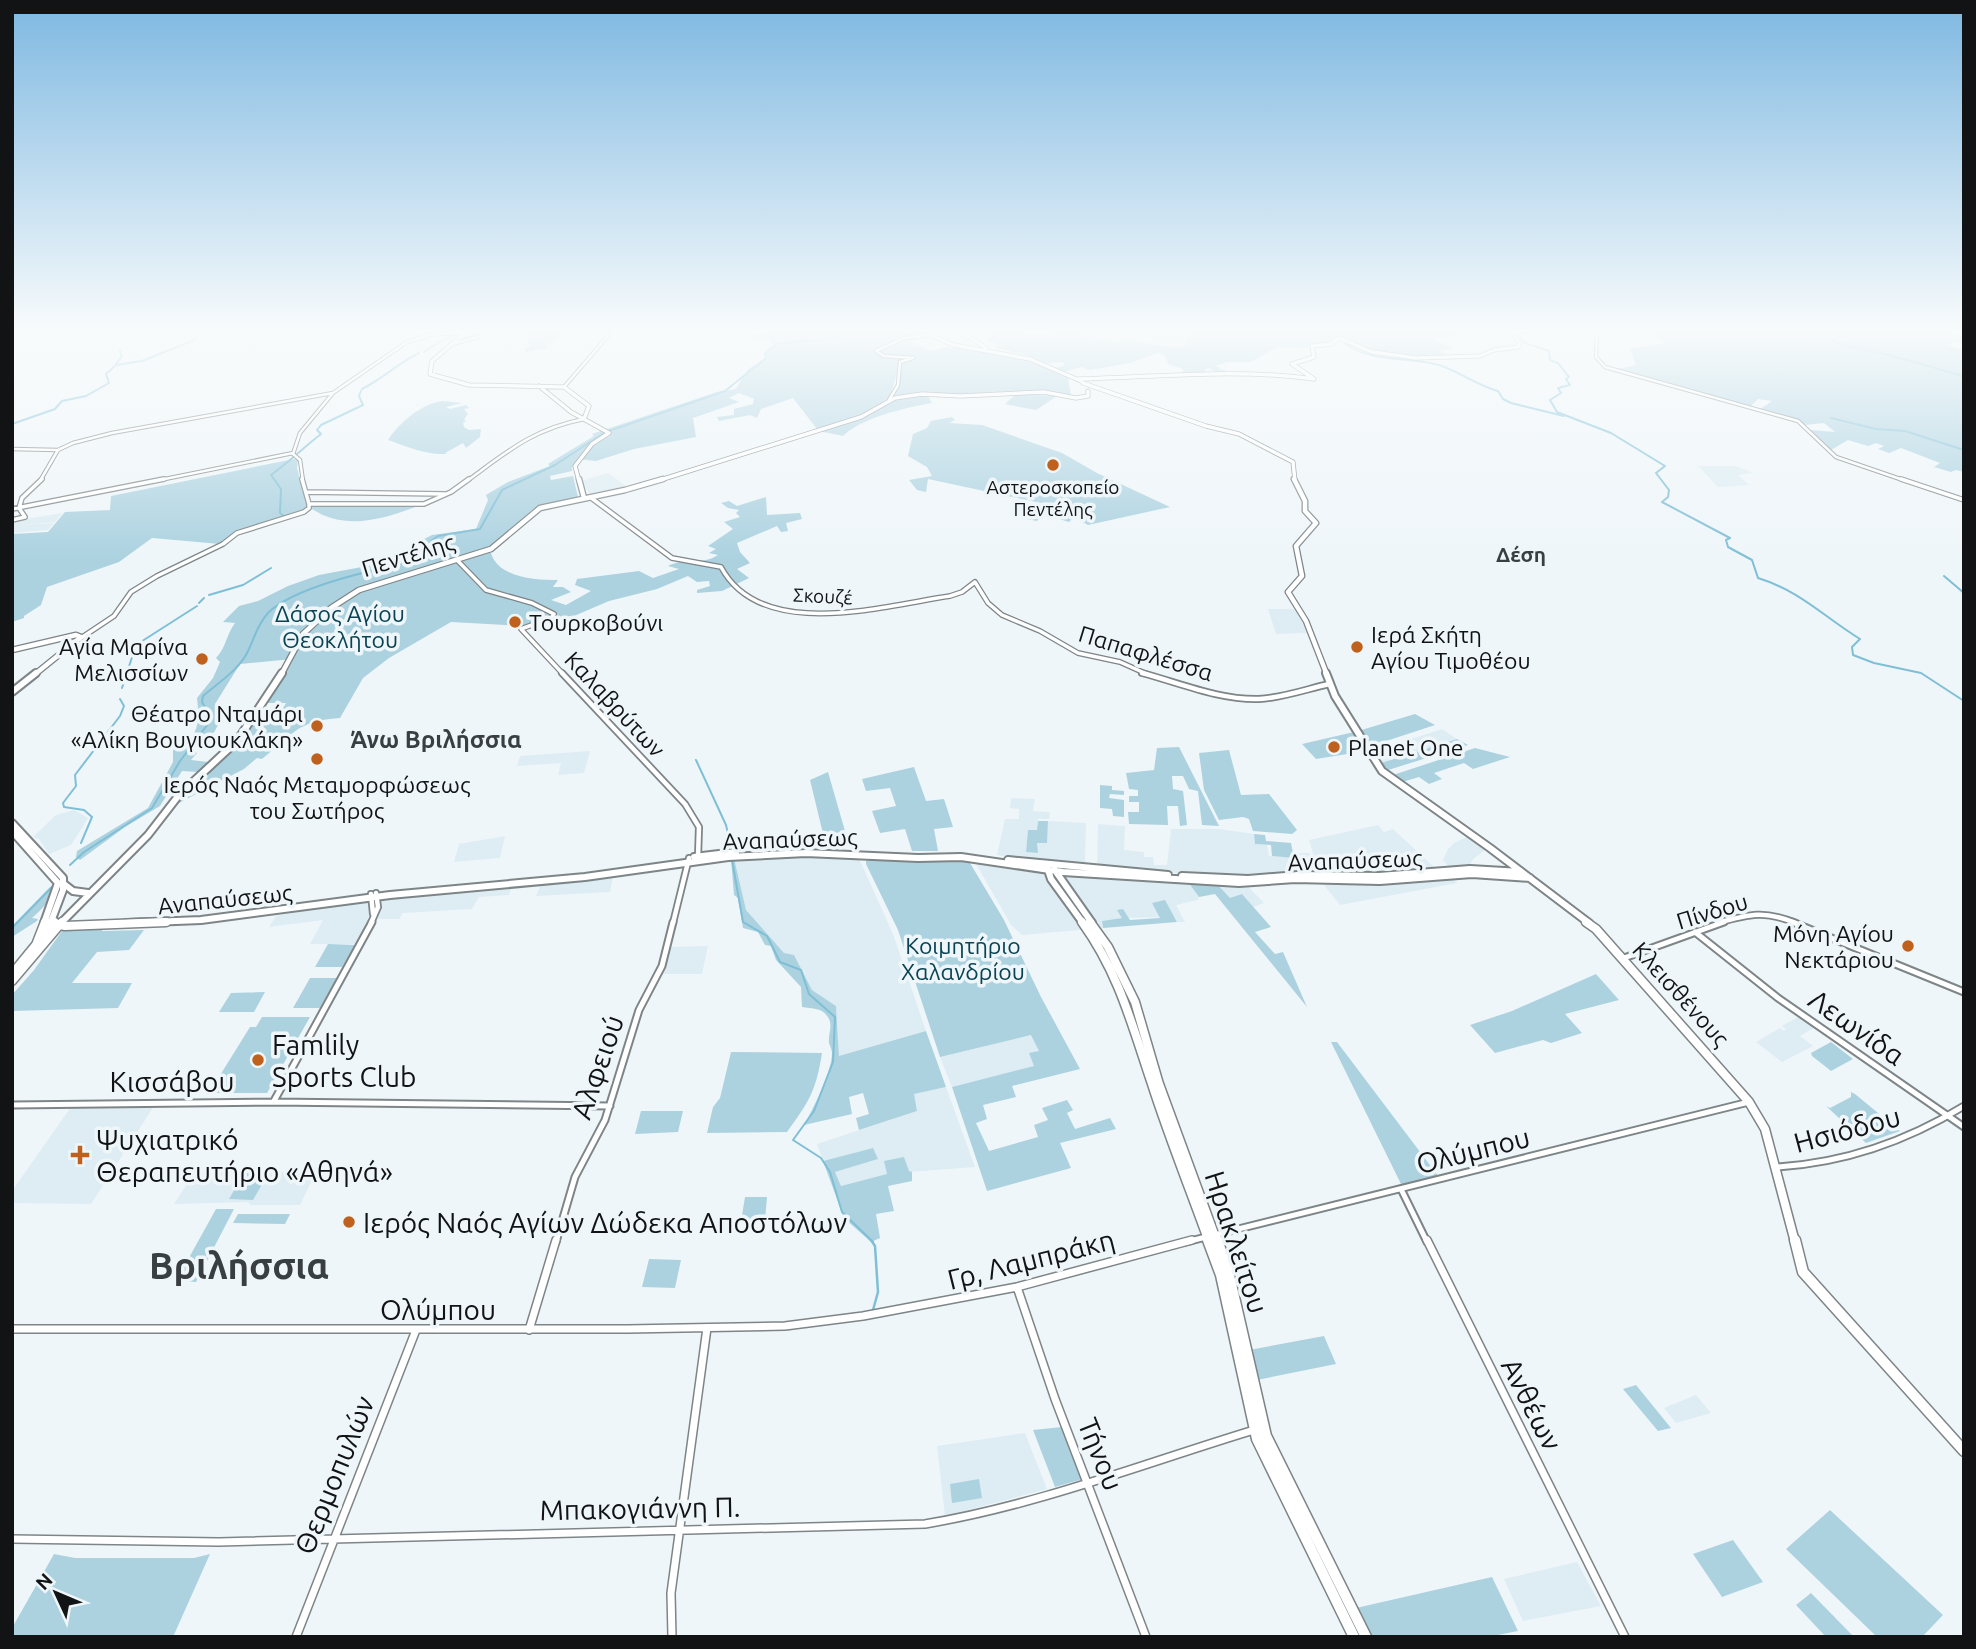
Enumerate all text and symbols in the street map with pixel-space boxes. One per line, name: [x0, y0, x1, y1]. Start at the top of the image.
marker: Αστεροσκοπείο Πεντέλης: [1045, 457, 1061, 473]
place label: Αστεροσκοπείο Πεντέλης: [987, 476, 1119, 520]
street label: Πεντέλης: [358, 529, 458, 582]
district label: Δέση: [1496, 542, 1546, 566]
street label: Σκουζέ: [793, 583, 853, 609]
park label: Δάσος Αγίου Θεοκλήτου: [275, 601, 405, 652]
place label: Τουρκοβούνι: [529, 610, 663, 635]
marker: Τουρκοβούνι: [507, 614, 523, 630]
street label: Παπαφλέσσα: [1076, 621, 1216, 685]
place label: Ιερά Σκήτη Αγίου Τιμοθέου: [1371, 622, 1531, 673]
place label: Αγία Μαρίνα Μελισσίων: [59, 634, 188, 685]
marker: Ιερά Σκήτη Αγίου Τιμοθέου: [1349, 639, 1365, 655]
street label: Καλαβρύτων: [560, 646, 670, 762]
marker: Αγία Μαρίνα Μελισσίων: [194, 651, 210, 667]
place label: Θέατρο Νταμάρι «Αλίκη Βουγιουκλάκη»: [71, 701, 303, 752]
marker: Θέατρο Νταμάρι «Αλίκη Βουγιουκλάκη»: [309, 718, 325, 734]
district label: Άνω Βριλήσσια: [350, 726, 522, 753]
place label: Planet One: [1348, 735, 1463, 760]
marker: Planet One: [1326, 739, 1342, 755]
marker: Ιερός Ναός Μεταμορφώσεως του Σωτήρος: [309, 751, 325, 767]
place label: Ιερός Ναός Μεταμορφώσεως του Σωτήρος: [163, 772, 471, 824]
street label: Αναπαύσεως: [722, 824, 858, 855]
street label: Αναπαύσεως: [1287, 845, 1423, 876]
street label: Αναπαύσεως: [157, 880, 293, 919]
street label: Πίνδου: [1673, 888, 1751, 934]
place label: Μόνη Αγίου Νεκτάριου: [1773, 921, 1894, 972]
park label: Κοιμητήριο Χαλανδρίου: [901, 933, 1025, 984]
street label: Κλεισθένους: [1627, 937, 1734, 1052]
marker: Μόνη Αγίου Νεκτάριου: [1900, 938, 1916, 954]
street label: Λεωνίδα: [1803, 983, 1911, 1071]
street label: Αλφειού: [565, 1011, 629, 1123]
place label: Famlily Sports Club: [272, 1029, 416, 1092]
marker: Famlily Sports Club: [250, 1052, 266, 1068]
street label: Κισσάβου: [110, 1066, 234, 1097]
street label: Ησιόδου: [1790, 1100, 1904, 1158]
street label: Ολύμπου: [1413, 1121, 1533, 1179]
place label: Ψυχιατρικό Θεραπευτήριο «Αθηνά»: [96, 1124, 393, 1187]
marker: Ψυχιατρικό Θεραπευτήριο «Αθηνά»: [70, 1145, 90, 1165]
street label: Ηρακλείτου: [1199, 1167, 1275, 1317]
place label: Ιερός Ναός Αγίων Δώδεκα Αποστόλων: [363, 1207, 847, 1239]
marker: Ιερός Ναός Αγίων Δώδεκα Αποστόλων: [341, 1214, 357, 1230]
street label: Γρ, Λαμπράκη: [944, 1223, 1118, 1295]
district label: Βριλήσσια: [149, 1245, 329, 1286]
street label: Ολύμπου: [380, 1294, 496, 1325]
street label: Ανθέων: [1496, 1353, 1568, 1456]
street label: Θερμοπυλών: [288, 1391, 380, 1558]
street label: Τήνου: [1073, 1413, 1129, 1495]
street label: Μπακογιάννη Π.: [539, 1491, 741, 1525]
north arrow: [21, 1558, 91, 1628]
text: N: [31, 1568, 57, 1594]

